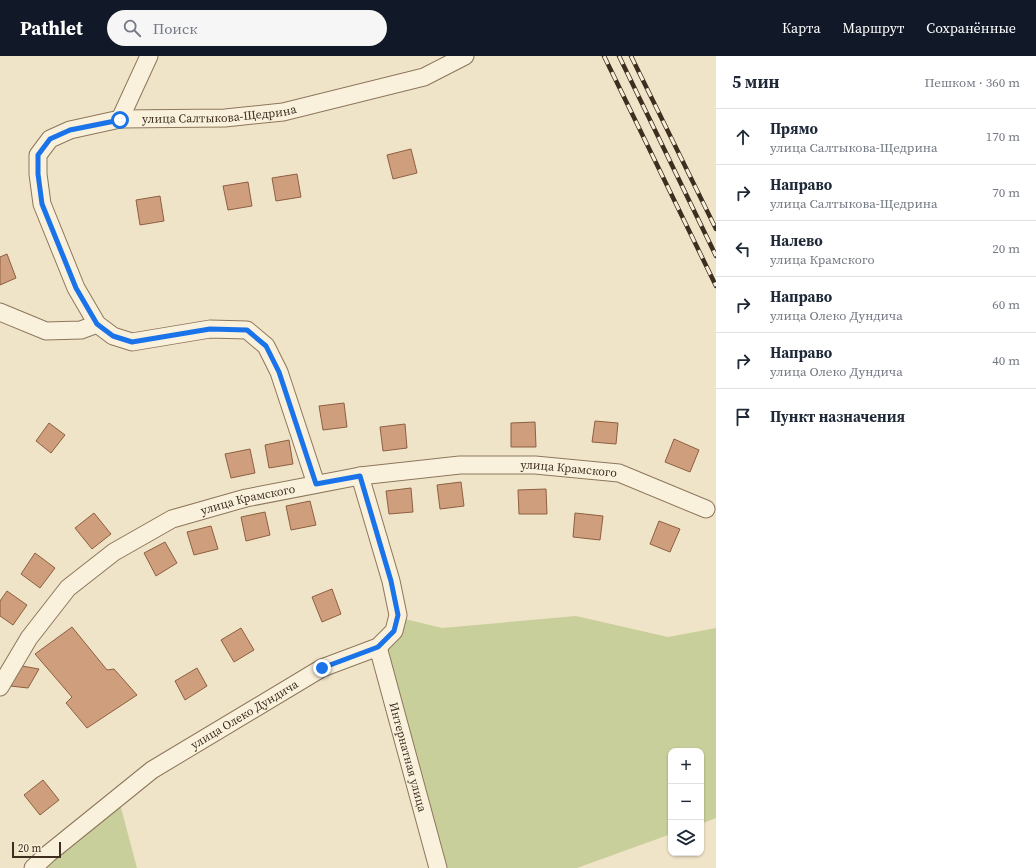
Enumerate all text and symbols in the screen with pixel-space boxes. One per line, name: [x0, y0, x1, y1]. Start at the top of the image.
search box: [107, 10, 387, 46]
text: Pathlet: [20, 15, 83, 41]
icon: search: [121, 17, 143, 39]
text: Поиск: [153, 18, 198, 39]
text: Карта: [782, 18, 821, 38]
text: Маршрут: [843, 18, 904, 38]
text: Сохранённые: [926, 18, 1016, 38]
text: 5 мин: [732, 70, 780, 94]
text: Пешком · 360 m: [925, 74, 1020, 91]
street label: улица Салтыкова-Щедрина: [142, 101, 299, 127]
route start: [111, 111, 129, 129]
text: Прямо: [770, 118, 818, 139]
icon: ahead: [732, 126, 754, 148]
text: 170 m: [986, 128, 1020, 145]
text: улица Салтыкова-Щедрина: [770, 139, 938, 156]
text: Направо: [770, 174, 832, 195]
icon: right: [732, 182, 754, 204]
text: 70 m: [992, 184, 1020, 201]
text: улица Салтыкова-Щедрина: [770, 195, 938, 212]
text: Налево: [770, 230, 823, 251]
icon: left: [732, 238, 754, 260]
text: 20 m: [992, 240, 1020, 257]
text: улица Крамского: [770, 251, 875, 268]
text: Направо: [770, 286, 832, 307]
icon: right: [732, 294, 754, 316]
text: 60 m: [992, 296, 1020, 313]
text: улица Олеко Дундича: [770, 307, 903, 324]
text: Направо: [770, 342, 832, 363]
icon: right: [732, 350, 754, 372]
text: 40 m: [992, 352, 1020, 369]
text: улица Олеко Дундича: [770, 363, 903, 380]
icon: arrive: [732, 406, 754, 428]
text: Пункт назначения: [770, 406, 905, 427]
street label: улица Крамского: [520, 457, 618, 481]
street label: улица Крамского: [199, 481, 297, 518]
route end: [313, 659, 331, 677]
street label: улица Олеко Дундича: [188, 676, 302, 753]
street label: Интернатная улица: [385, 700, 431, 814]
map controls: [668, 748, 704, 856]
button: +: [668, 748, 704, 784]
button: −: [668, 784, 704, 820]
button: layers: [668, 820, 704, 856]
scale bar: [12, 840, 61, 859]
text: 20 m: [18, 841, 41, 856]

